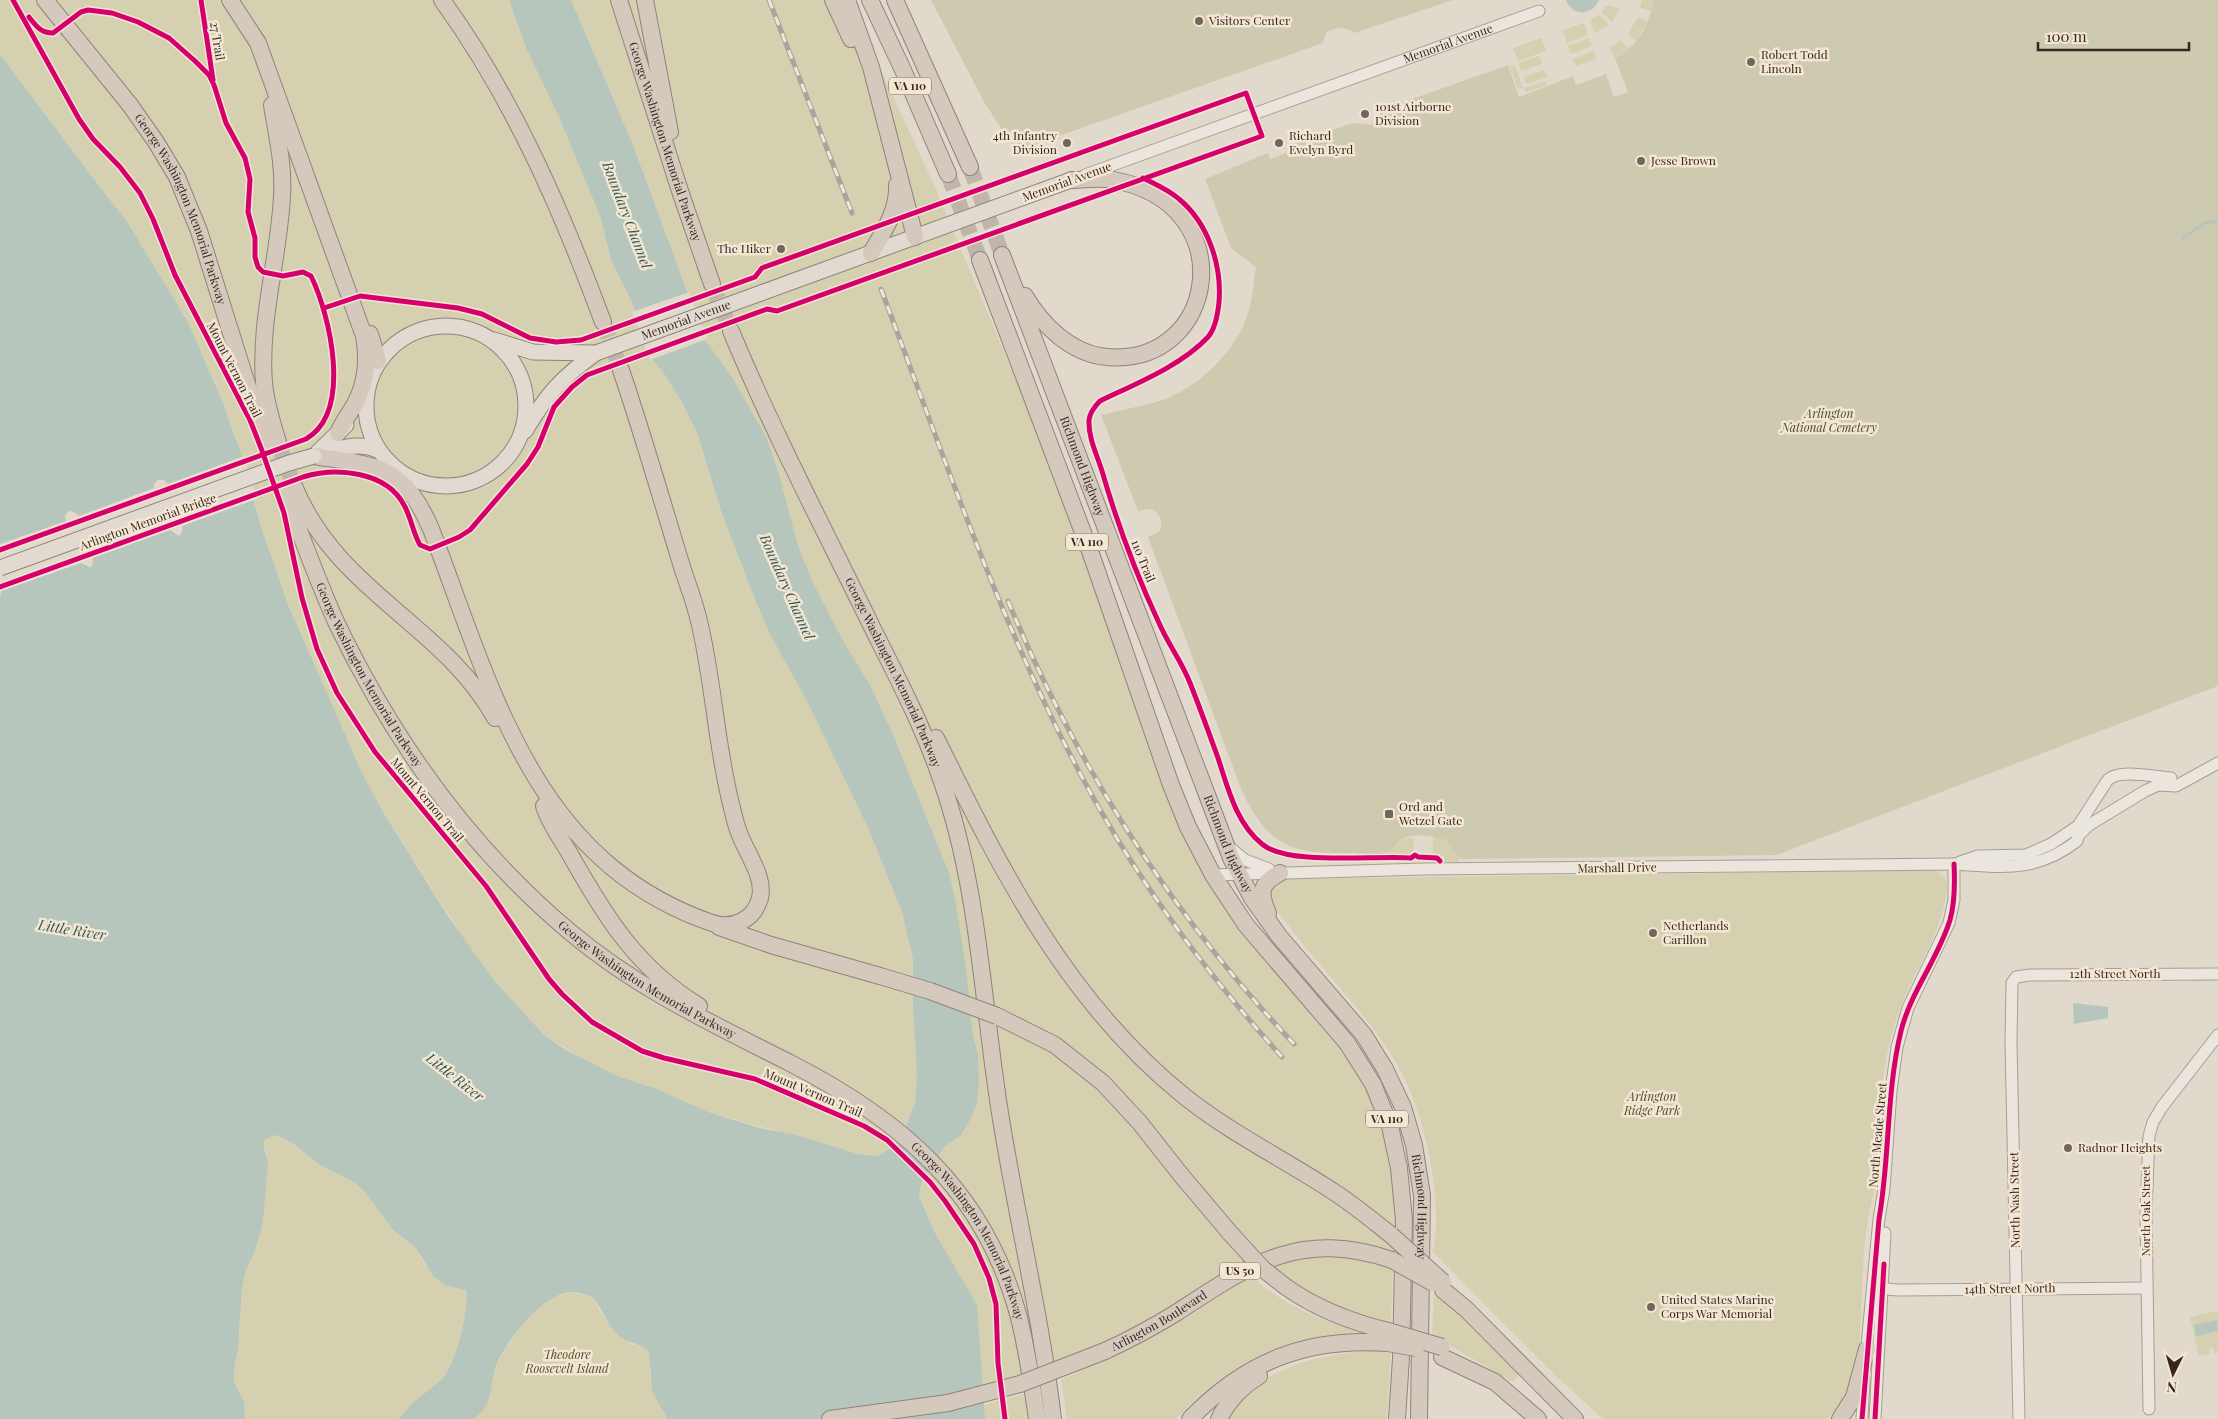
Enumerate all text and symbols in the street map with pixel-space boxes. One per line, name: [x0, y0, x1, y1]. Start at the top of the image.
place label: Visitors Center: [1208, 12, 1291, 28]
marker: Visitors Center: [1193, 15, 1205, 27]
street label: Memorial Avenue: [1401, 19, 1495, 66]
street label: 27 Trail: [207, 20, 229, 62]
scale bar: [2038, 20, 2189, 52]
text: 100 m: [2046, 26, 2087, 46]
street label: George Washington Memorial Parkway: [626, 40, 706, 243]
place label: Robert Todd Lincoln: [1761, 46, 1828, 76]
marker: Robert Todd Lincoln: [1745, 56, 1757, 68]
road number: VA 110: [889, 78, 931, 94]
place label: 101st Airborne Division: [1375, 98, 1451, 128]
marker: 101st Airborne Division: [1359, 108, 1371, 120]
street label: George Washington Memorial Parkway: [132, 110, 231, 306]
place label: 4th Infantry Division: [993, 127, 1057, 157]
place label: Richard Evelyn Byrd: [1289, 127, 1353, 157]
marker: 4th Infantry Division: [1061, 137, 1073, 149]
marker: Richard Evelyn Byrd: [1273, 137, 1285, 149]
place label: Jesse Brown: [1650, 152, 1716, 168]
marker: Jesse Brown: [1635, 155, 1647, 167]
street label: Memorial Avenue: [1020, 157, 1114, 205]
water label: Boundary Channel: [598, 158, 657, 272]
place label: The Hiker: [717, 240, 772, 256]
marker: The Hiker: [775, 243, 787, 255]
street label: Memorial Avenue: [639, 296, 733, 343]
street label: Mount Vernon Trail: [204, 319, 266, 421]
park label: Arlington National Cemetery: [1780, 405, 1877, 435]
street label: Richmond Highway: [1057, 414, 1109, 518]
street label: Arlington Memorial Bridge: [76, 489, 218, 554]
water label: Boundary Channel: [755, 530, 820, 643]
road number: VA 110: [1066, 534, 1108, 550]
street label: 110 Trail: [1128, 537, 1160, 585]
street label: George Washington Memorial Parkway: [842, 574, 945, 769]
street label: George Washington Memorial Parkway: [313, 580, 427, 770]
street label: Mount Vernon Trail: [388, 754, 468, 845]
street label: Richmond Highway: [1201, 792, 1257, 896]
place label: Ord and Wetzel Gate: [1398, 798, 1462, 828]
marker: Ord and Wetzel Gate: [1383, 808, 1395, 820]
street label: Marshall Drive: [1577, 858, 1657, 876]
water label: Little River: [36, 915, 108, 944]
street label: George Washington Memorial Parkway: [555, 916, 739, 1042]
place label: Netherlands Carillon: [1663, 917, 1729, 947]
marker: Netherlands Carillon: [1647, 927, 1659, 939]
street label: 12th Street North: [2070, 965, 2160, 981]
water label: Little River: [422, 1047, 489, 1106]
street label: Mount Vernon Trail: [762, 1064, 865, 1120]
street label: North Meade Street: [1864, 1081, 1890, 1188]
park label: Arlington Ridge Park: [1623, 1088, 1680, 1118]
road number: VA 110: [1366, 1110, 1408, 1128]
street label: George Washington Memorial Parkway: [908, 1138, 1028, 1322]
place label: Radnor Heights: [2078, 1139, 2162, 1155]
marker: Radnor Heights: [2062, 1142, 2074, 1154]
street label: North Nash Street: [2005, 1151, 2023, 1248]
street label: Richmond Highway: [1409, 1153, 1431, 1259]
street label: North Oak Street: [2137, 1165, 2153, 1257]
road number: US 50: [1220, 1262, 1260, 1280]
street label: 14th Street North: [1964, 1279, 2056, 1297]
street label: Arlington Boulevard: [1107, 1286, 1210, 1354]
place label: United States Marine Corps War Memorial: [1661, 1291, 1774, 1321]
marker: United States Marine Corps War Memorial: [1645, 1301, 1657, 1313]
park label: Theodore Roosevelt Island: [525, 1346, 609, 1376]
north arrow: [2148, 1349, 2198, 1399]
text: N: [2166, 1378, 2178, 1397]

